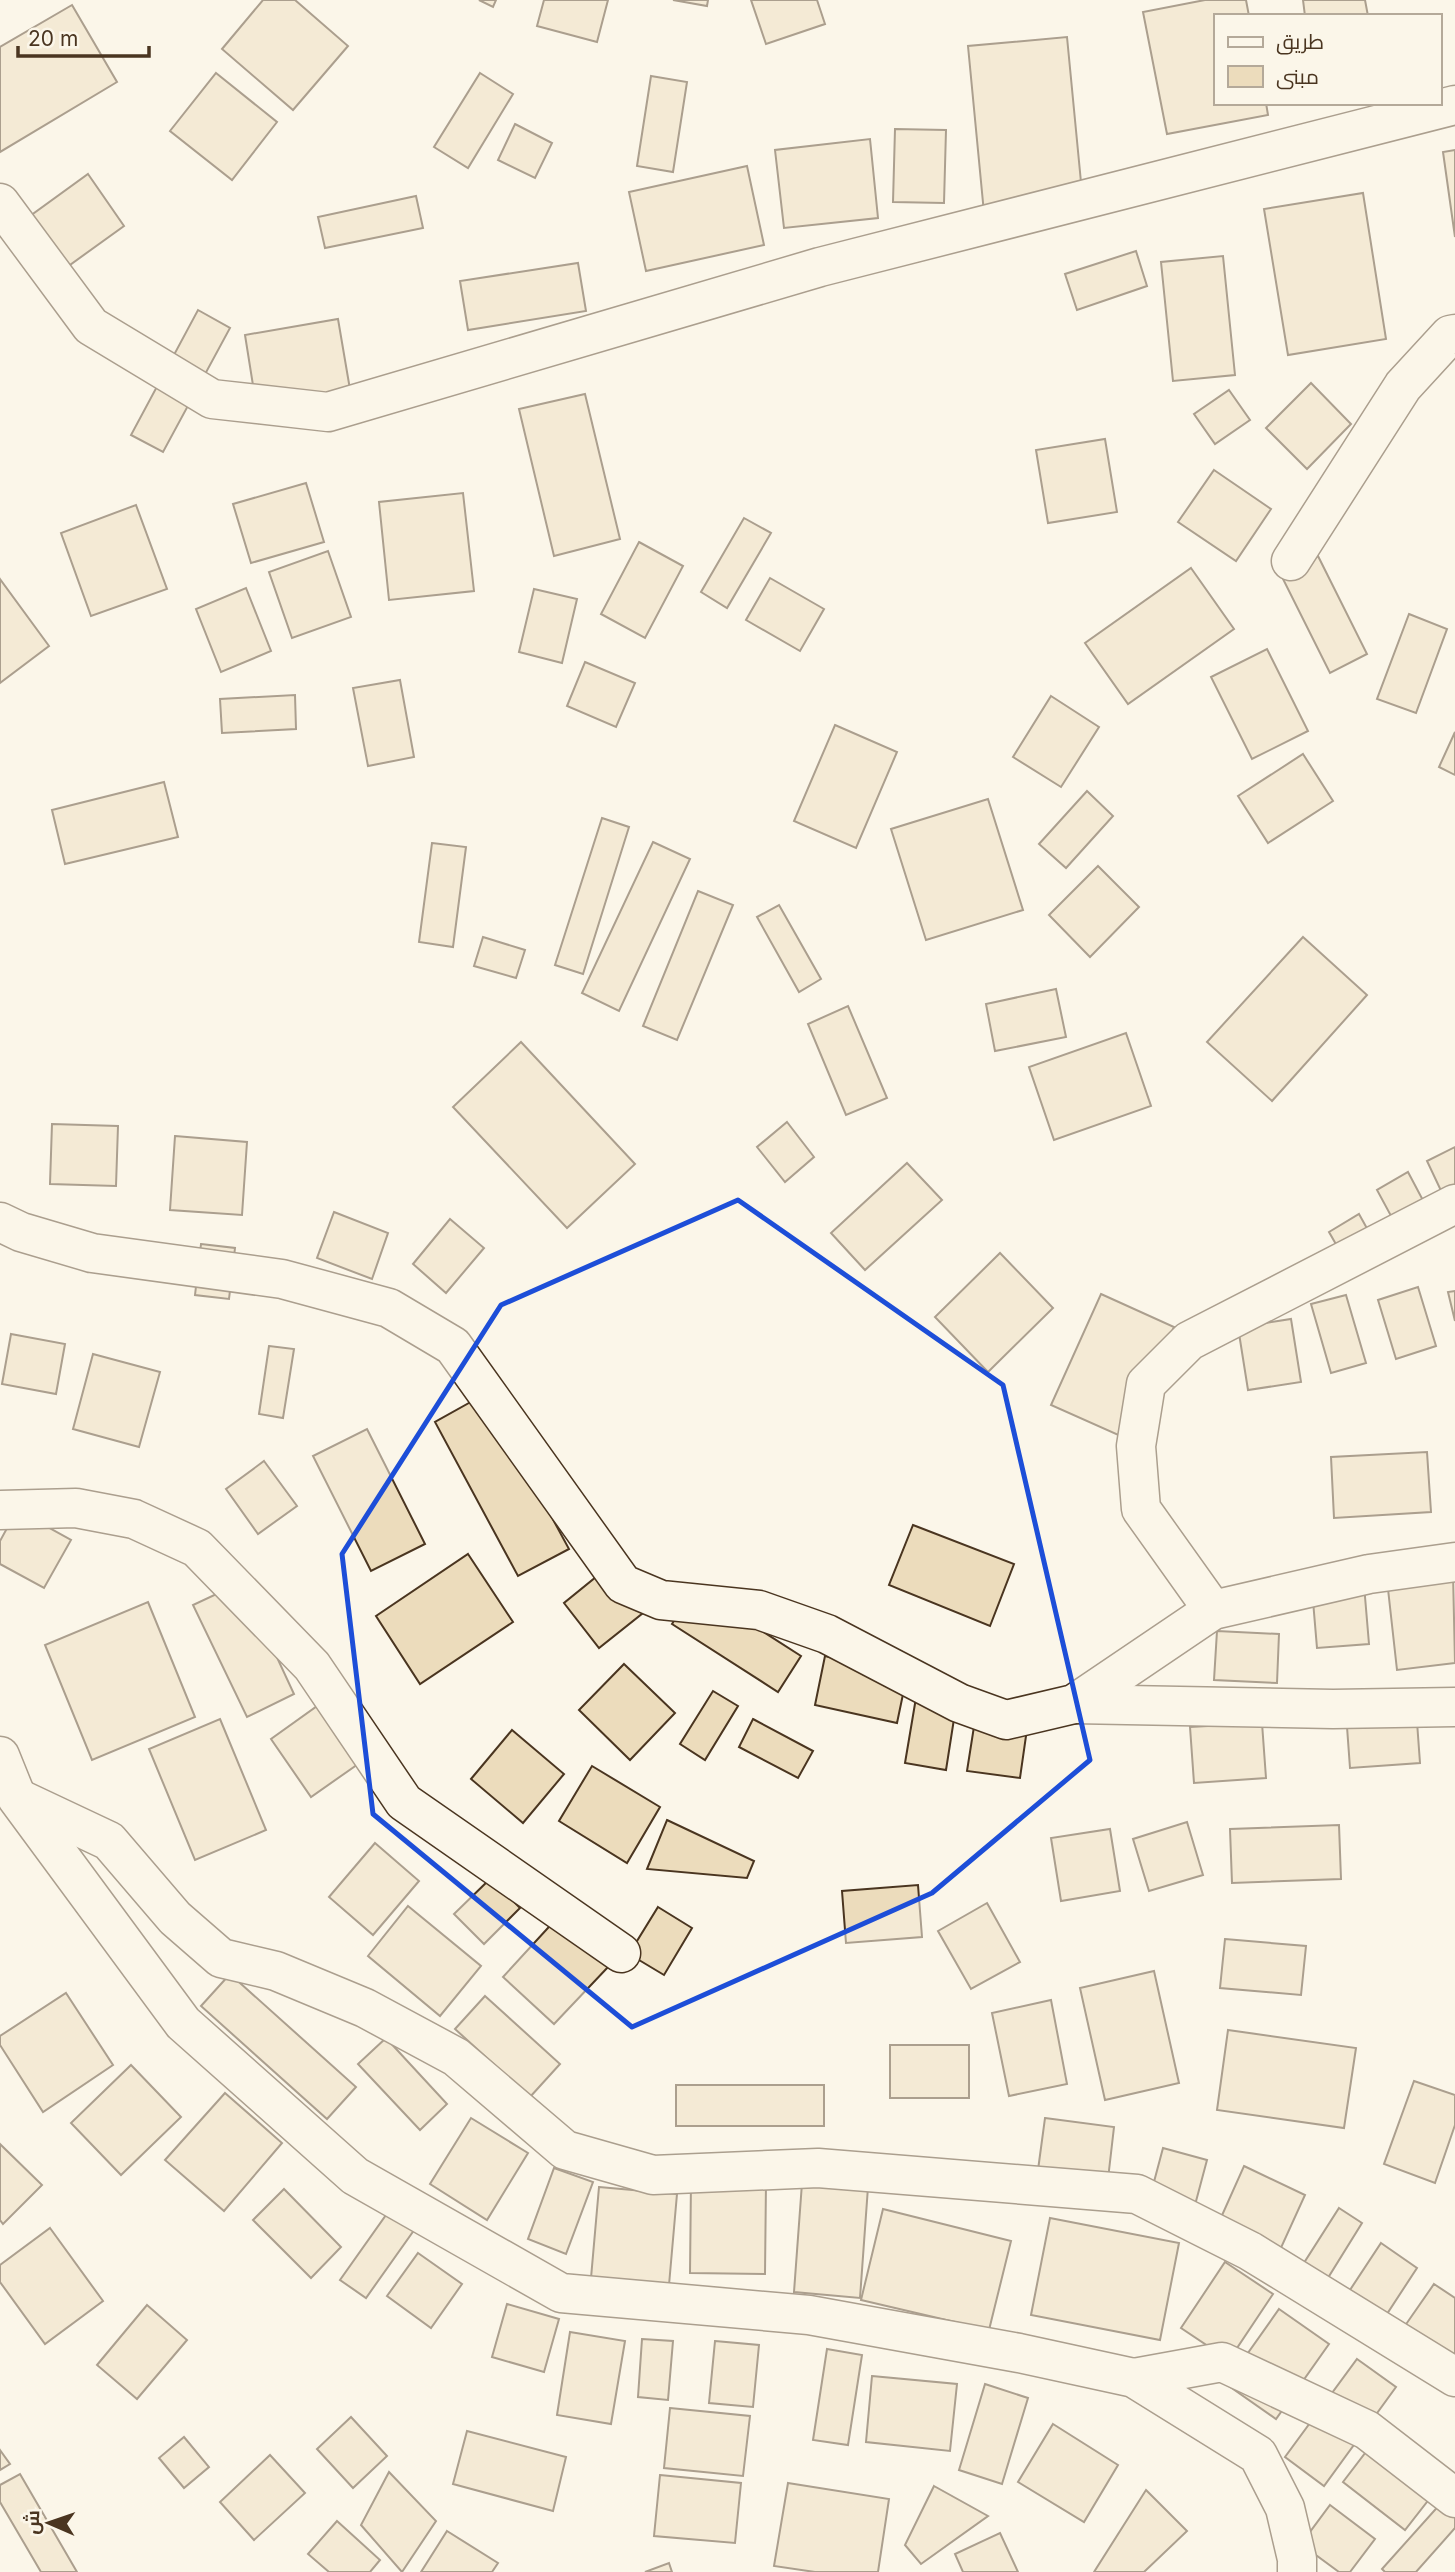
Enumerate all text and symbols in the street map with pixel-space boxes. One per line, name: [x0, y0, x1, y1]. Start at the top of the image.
scale bar: [18, 14, 149, 58]
legend: [1214, 14, 1441, 105]
text: 20 m: [28, 26, 78, 51]
text: طريق: [1276, 29, 1324, 55]
text: مبنى: [1276, 64, 1319, 90]
north arrow: [14, 2488, 84, 2558]
text: ش: [21, 2510, 44, 2535]

